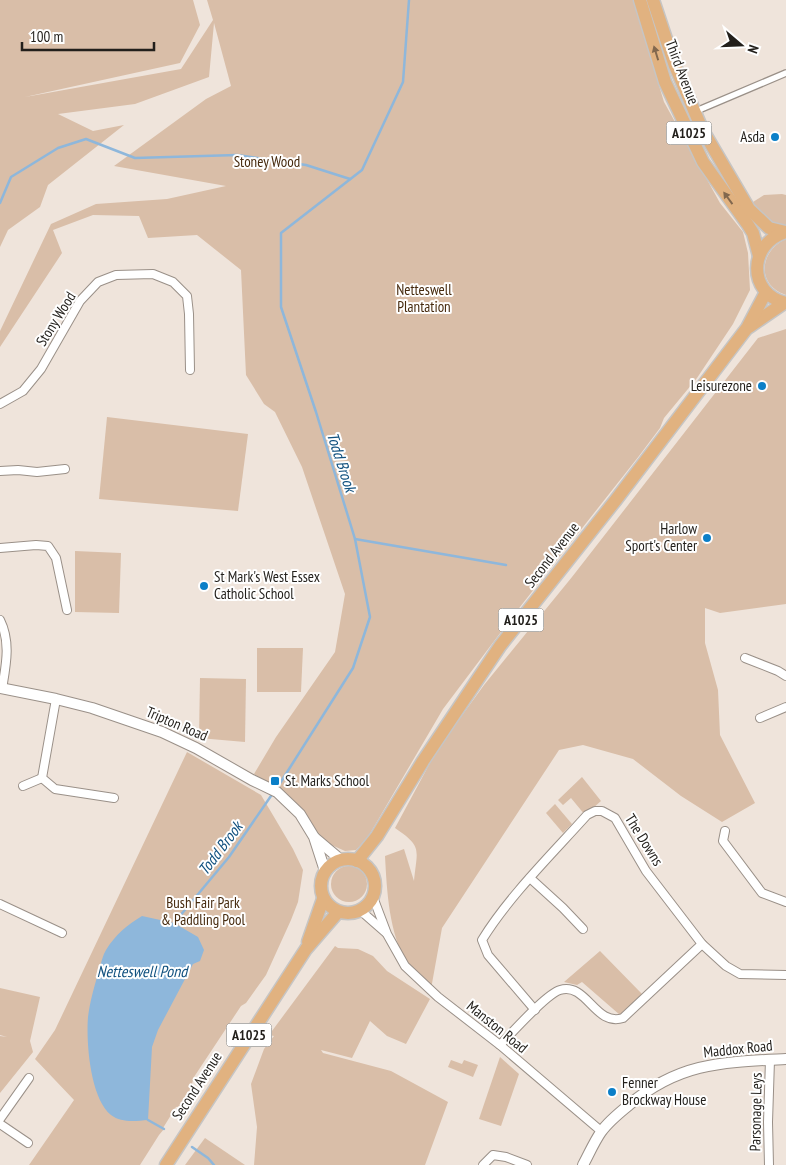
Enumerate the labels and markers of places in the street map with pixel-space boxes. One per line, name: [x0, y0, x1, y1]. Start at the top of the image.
place label: Asda: [740, 127, 765, 146]
marker: Asda: [769, 131, 781, 143]
place label: Leisurezone: [691, 376, 752, 395]
marker: Leisurezone: [756, 380, 768, 392]
place label: Harlow Sport's Center: [625, 519, 698, 555]
marker: Harlow Sport's Center: [701, 532, 713, 544]
place label: St Mark's West Essex Catholic School: [214, 567, 320, 603]
marker: St Mark's West Essex Catholic School: [198, 580, 210, 592]
place label: St. Marks School: [285, 771, 369, 790]
marker: St. Marks School: [269, 775, 281, 787]
place label: Fenner Brockway House: [622, 1073, 706, 1109]
marker: Fenner Brockway House: [606, 1086, 618, 1098]

